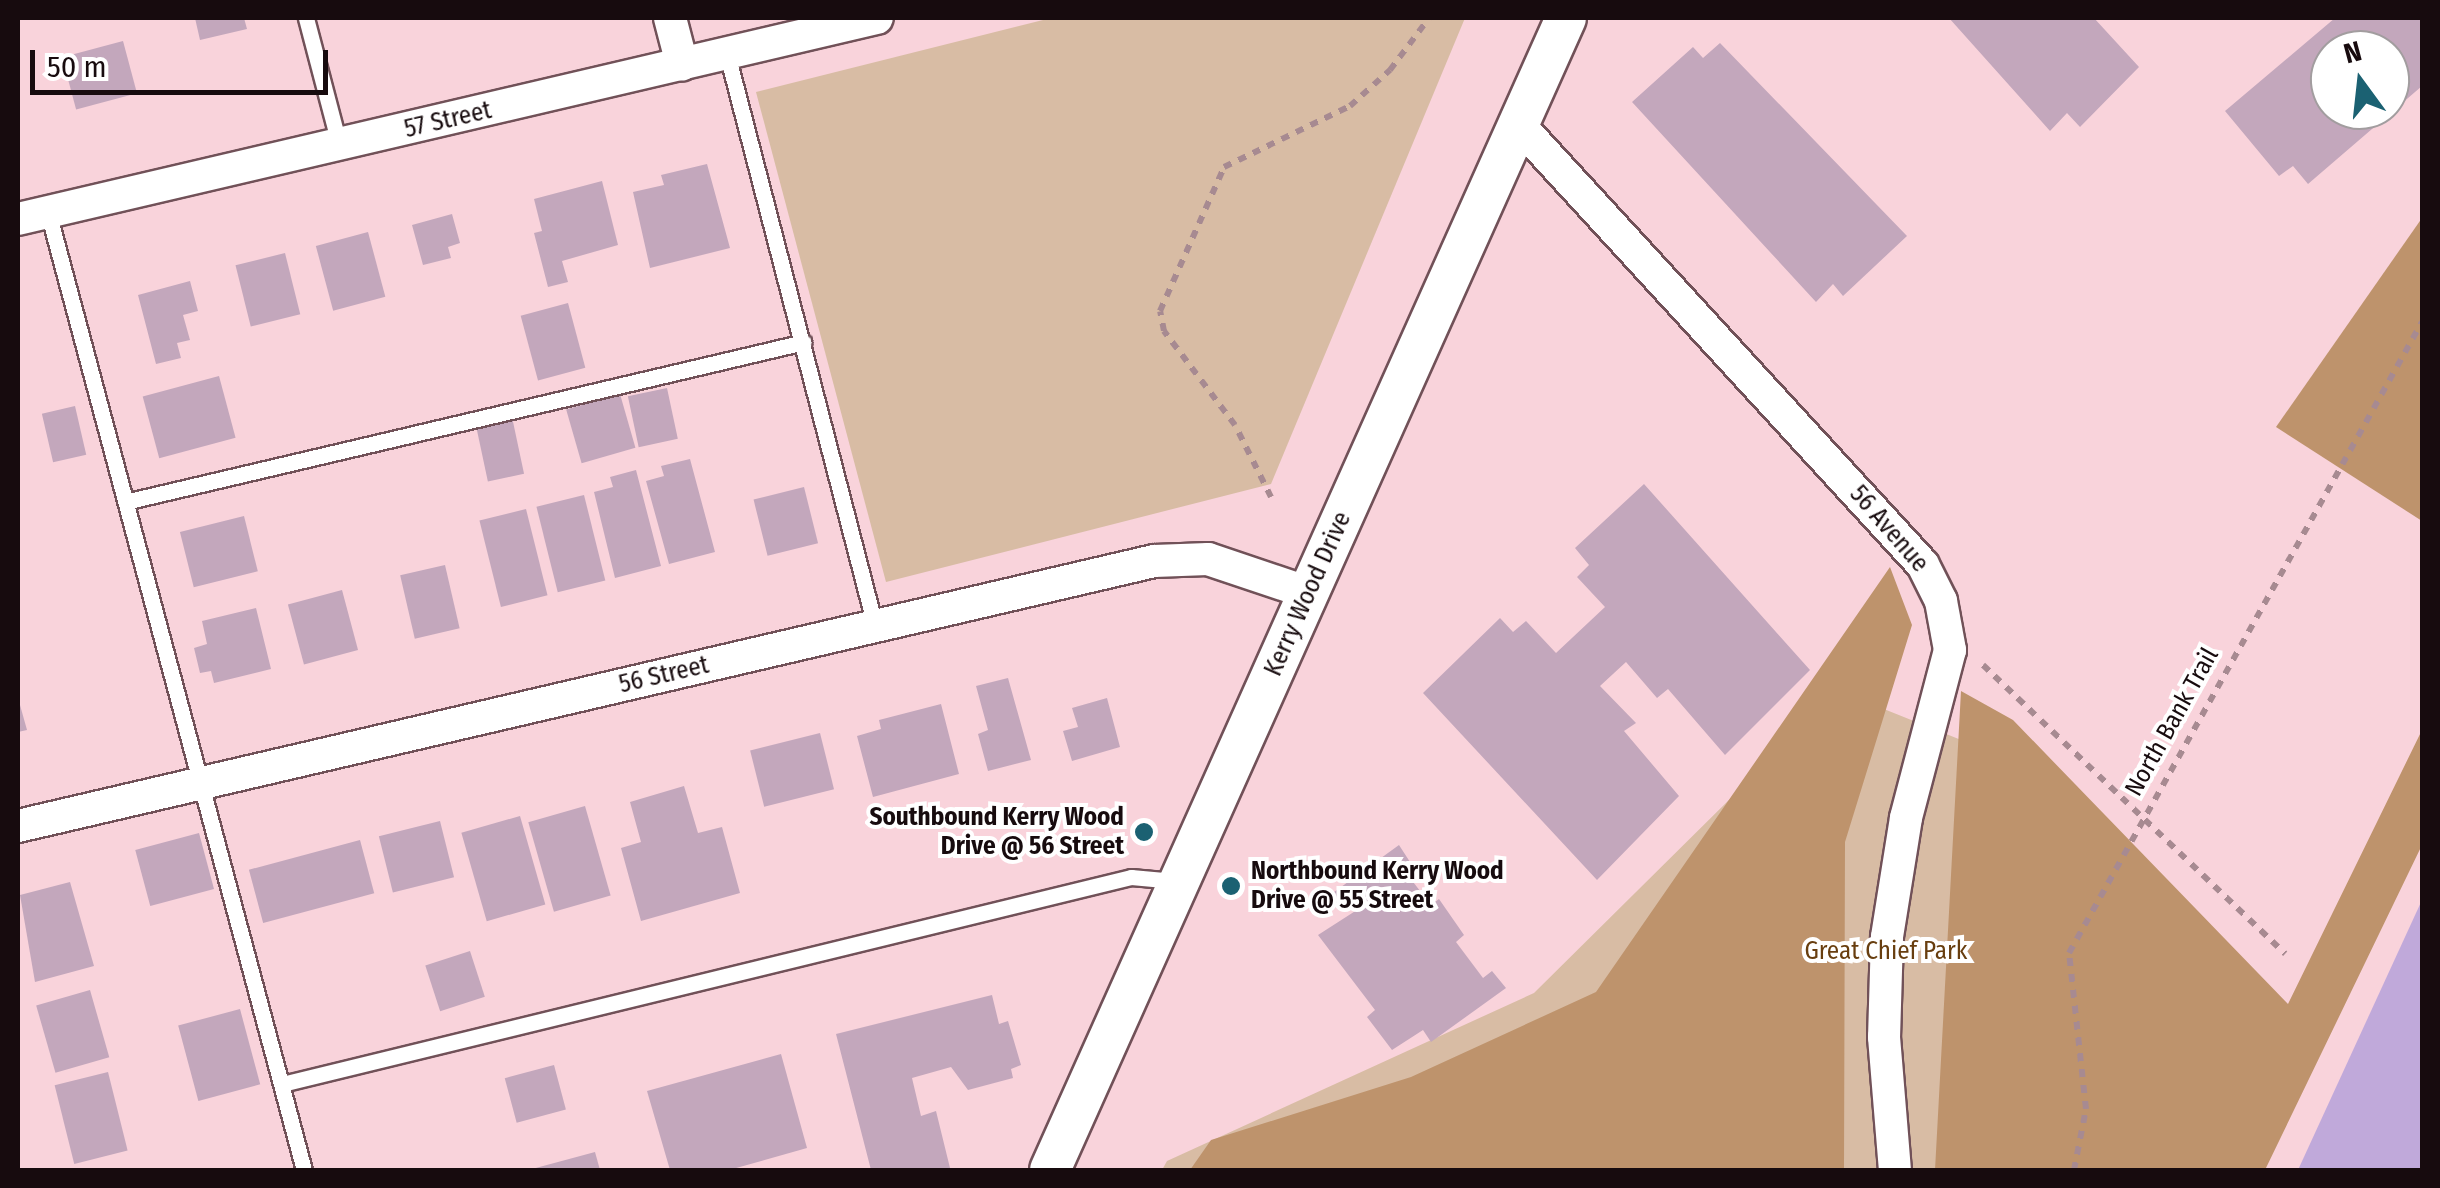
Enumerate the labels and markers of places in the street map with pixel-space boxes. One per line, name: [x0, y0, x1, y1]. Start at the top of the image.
place label: Southbound Kerry Wood Drive @ 56 Street: [869, 803, 1124, 862]
marker: Southbound Kerry Wood Drive @ 56 Street: [1133, 821, 1155, 843]
place label: Northbound Kerry Wood Drive @ 55 Street: [1251, 857, 1504, 916]
marker: Northbound Kerry Wood Drive @ 55 Street: [1220, 875, 1242, 897]

